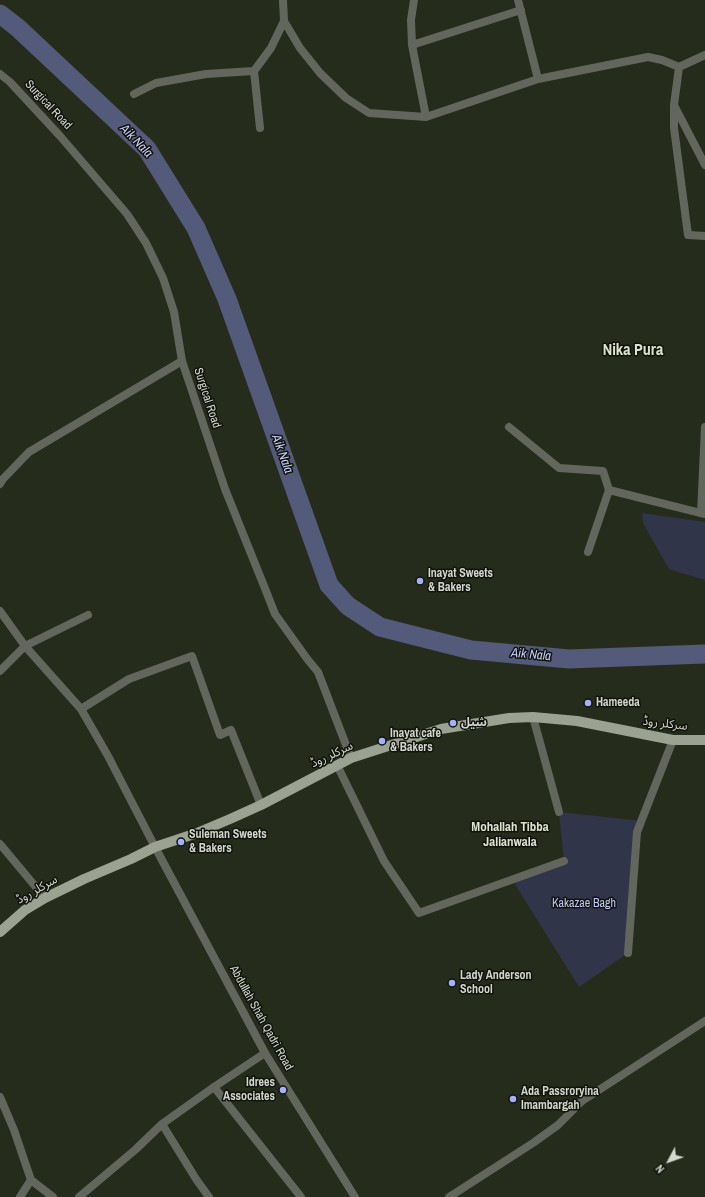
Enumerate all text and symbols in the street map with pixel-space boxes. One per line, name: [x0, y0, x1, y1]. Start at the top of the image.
street label: Surgical Road: [21, 77, 75, 133]
water label: Aik Nala: [116, 121, 156, 161]
district label: Nika Pura: [603, 341, 663, 361]
street label: Surgical Road: [191, 366, 223, 430]
water label: Aik Nala: [268, 432, 296, 476]
place label: Inayat Sweets & Bakers: [428, 567, 493, 595]
marker: Inayat Sweets & Bakers: [415, 576, 425, 586]
water label: Aik Nala: [510, 645, 552, 665]
place label: Hameeda: [596, 696, 640, 710]
marker: Hameeda: [583, 698, 593, 708]
street label: سرکلر روڈ: [642, 714, 688, 734]
place label: شیل: [461, 716, 487, 730]
marker: شیل: [448, 718, 458, 728]
place label: Inayat cafe & Bakers: [390, 727, 441, 755]
marker: Inayat cafe & Bakers: [377, 736, 387, 746]
street label: سرکلر روڈ: [308, 739, 356, 771]
district label: Mohallah Tibba Jalianwala: [471, 820, 549, 851]
place label: Suleman Sweets & Bakers: [189, 828, 267, 856]
marker: Suleman Sweets & Bakers: [176, 837, 186, 847]
street label: سرکلر روڈ: [14, 872, 60, 908]
park label: Kakazae Bagh: [552, 897, 616, 911]
street label: Abdullah Shah Qadri Road: [226, 963, 296, 1073]
place label: Lady Anderson School: [460, 969, 532, 997]
marker: Lady Anderson School: [447, 978, 457, 988]
place label: Idrees Associates: [223, 1076, 275, 1104]
marker: Idrees Associates: [278, 1085, 288, 1095]
place label: Ada Passroryina Imambargah: [521, 1085, 599, 1113]
marker: Ada Passroryina Imambargah: [508, 1094, 518, 1104]
north arrow: [649, 1141, 689, 1181]
text: N: [653, 1162, 667, 1176]

